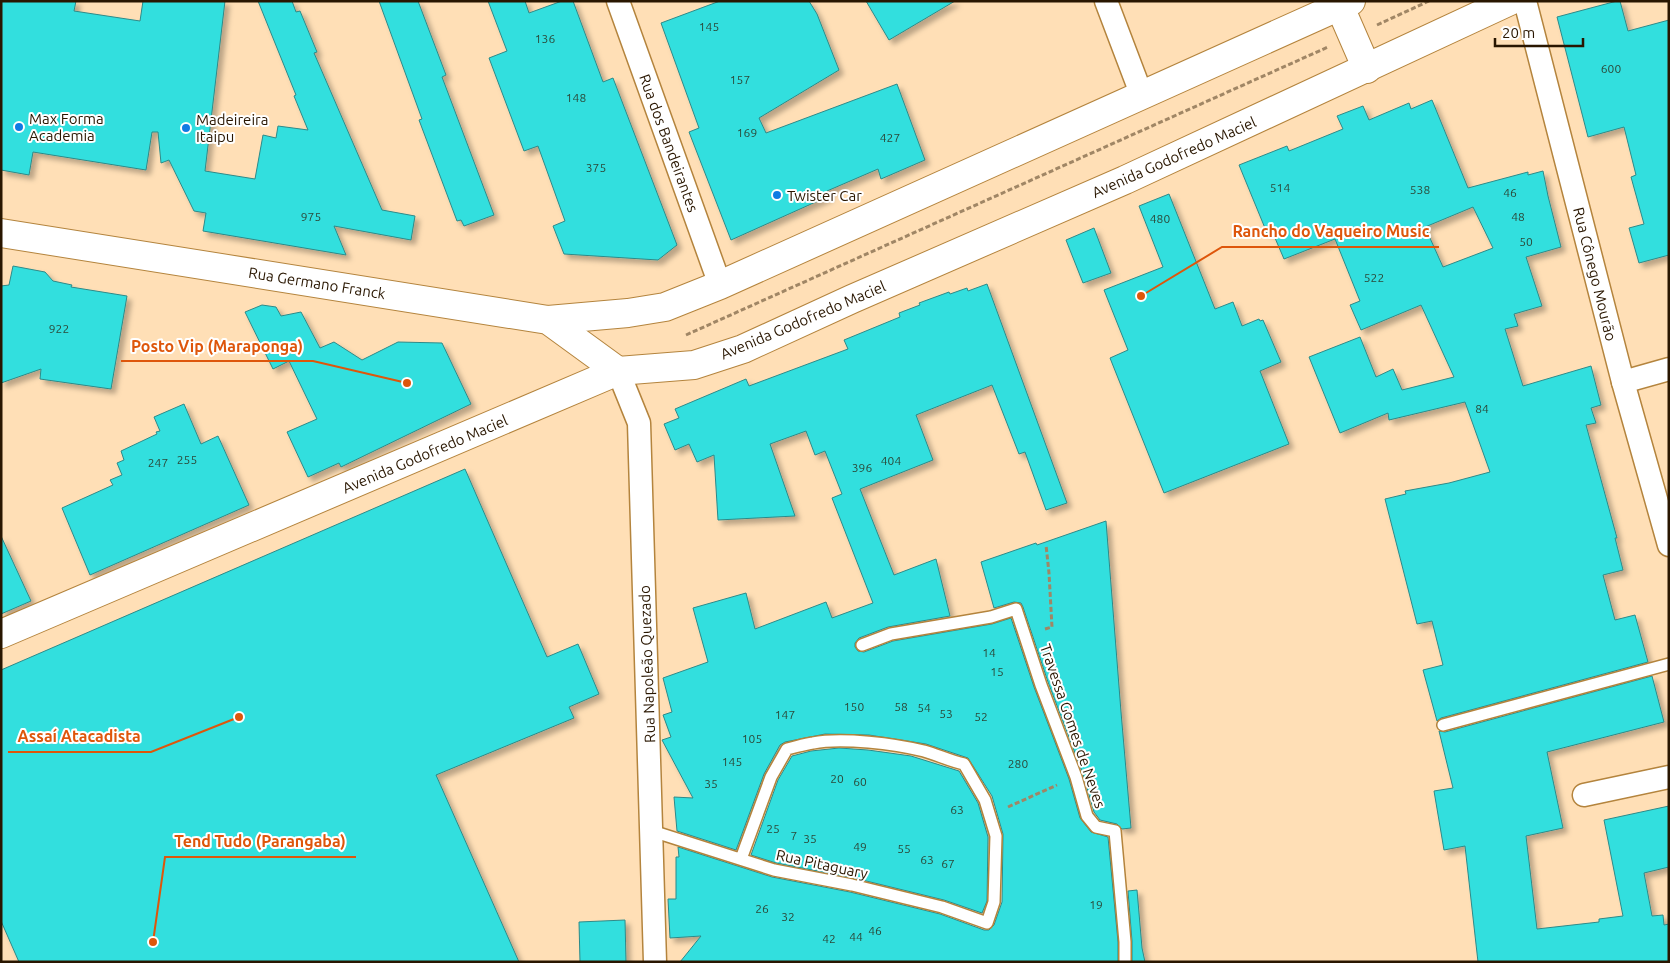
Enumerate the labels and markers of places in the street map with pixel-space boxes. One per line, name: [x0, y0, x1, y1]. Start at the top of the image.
place label: Max Forma Academia: [29, 110, 104, 144]
place label: Madeireira Itaipu: [196, 111, 268, 145]
marker: Max Forma Academia: [13, 121, 25, 133]
marker: Madeireira Itaipu: [180, 122, 192, 134]
place label: Twister Car: [787, 187, 862, 204]
marker: Twister Car: [771, 189, 783, 201]
callout: Rancho do Vaqueiro Music: [1222, 216, 1439, 247]
callout: Posto Vip (Maraponga): [121, 330, 313, 361]
callout: Assaí Atacadista: [8, 721, 151, 752]
callout: Tend Tudo (Parangaba): [165, 826, 356, 857]

